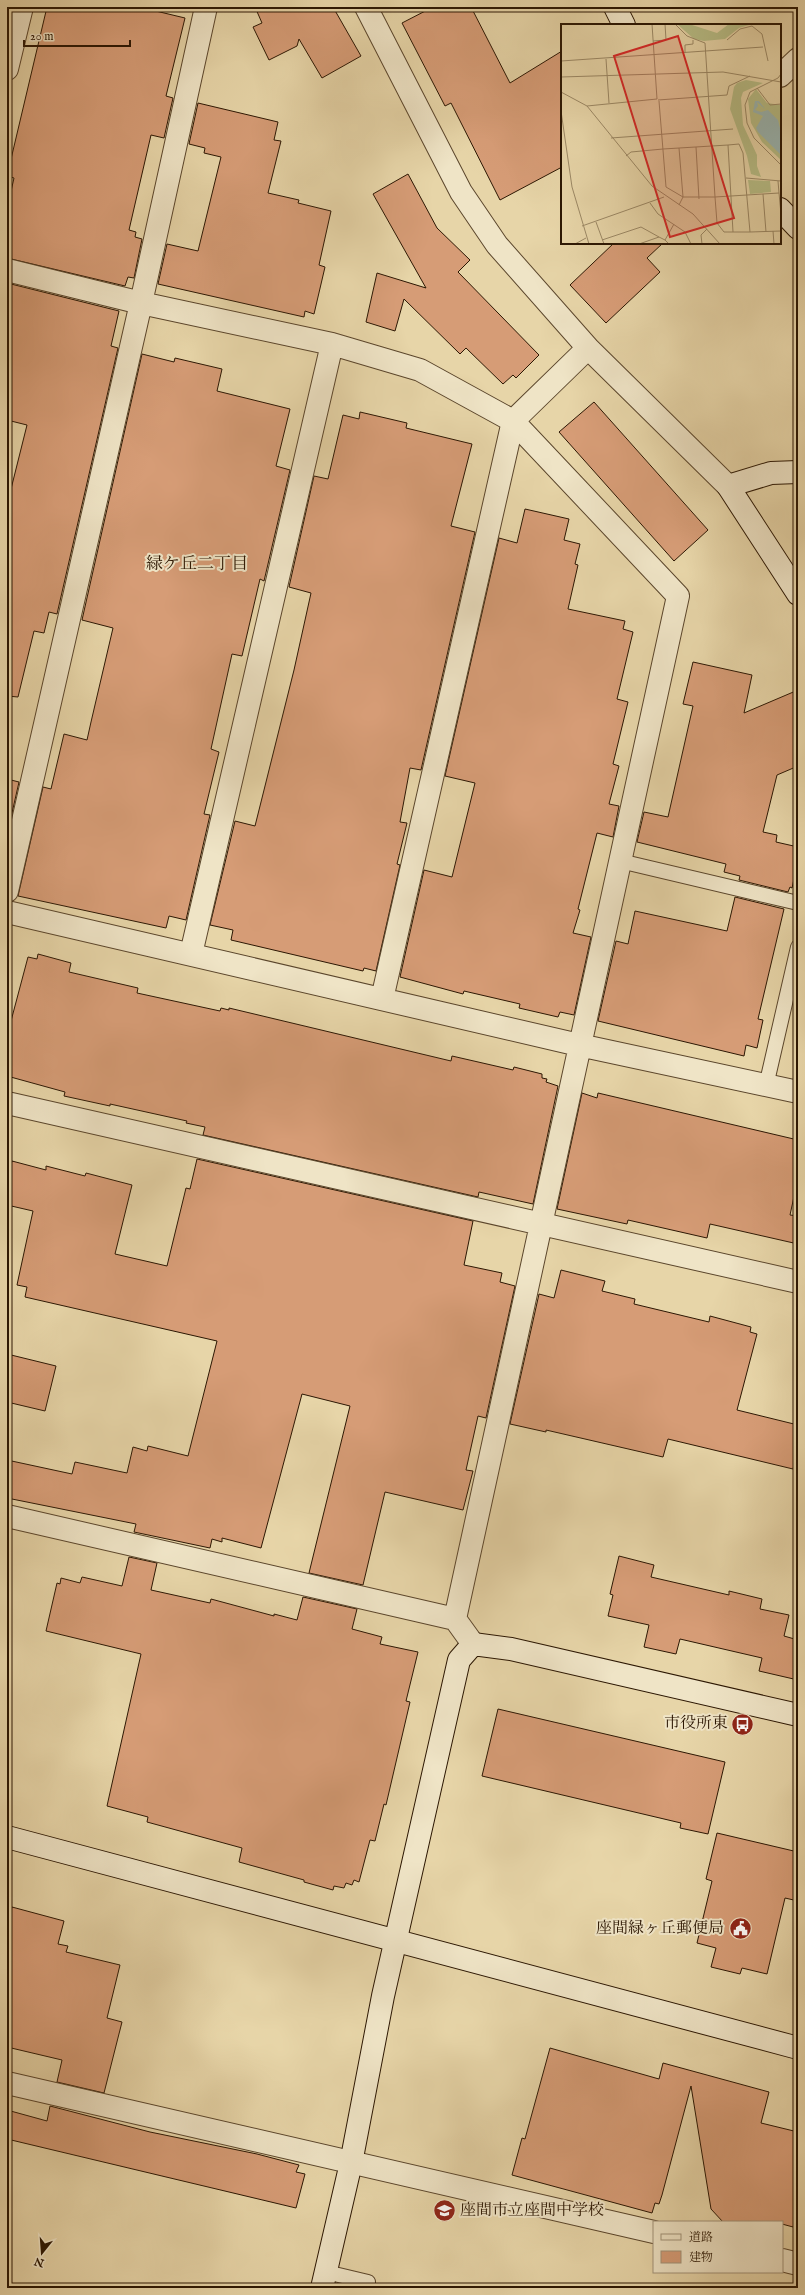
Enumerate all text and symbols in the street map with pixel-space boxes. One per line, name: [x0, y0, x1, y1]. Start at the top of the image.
scale bar: [24, 22, 130, 48]
inset map: [561, 24, 781, 244]
text: 20 m: [30, 29, 53, 44]
district label: 緑ケ丘二丁目: [146, 554, 248, 575]
bus stop icon: 市役所東: [730, 1711, 756, 1737]
place label: 市役所東: [664, 1714, 728, 1734]
public building icon: 座間緑ヶ丘郵便局: [727, 1916, 753, 1942]
place label: 座間緑ヶ丘郵便局: [596, 1919, 724, 1939]
school or university icon: 座間市立座間中学校: [432, 2198, 458, 2224]
place label: 座間市立座間中学校: [460, 2201, 604, 2221]
legend: [653, 2221, 783, 2273]
text: 道路: [689, 2230, 713, 2245]
north arrow: [22, 2233, 62, 2273]
text: 建物: [689, 2250, 713, 2265]
text: N: [32, 2253, 47, 2270]

